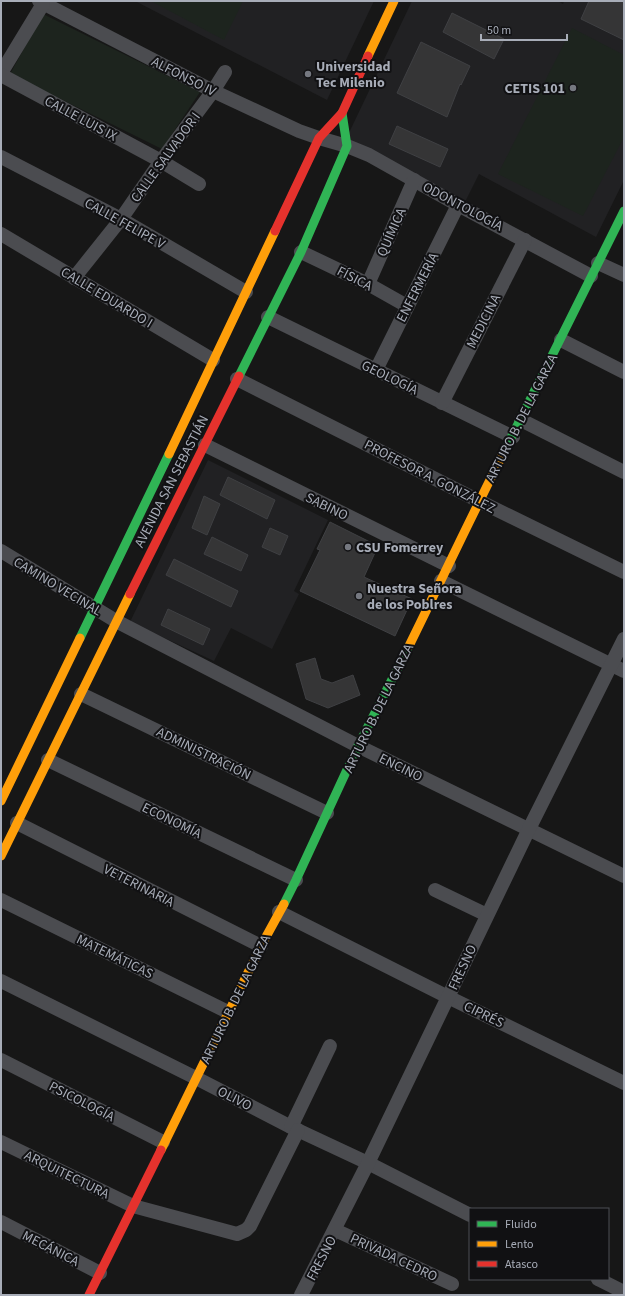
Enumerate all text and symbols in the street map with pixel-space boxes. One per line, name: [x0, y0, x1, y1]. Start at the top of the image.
scale bar: [481, 16, 567, 42]
text: 50 m: [487, 22, 511, 39]
street label: ALFONSO IV: [148, 52, 220, 102]
place label: Universidad Tec Milenio: [316, 57, 391, 93]
marker: Universidad Tec Milenio: [303, 69, 313, 79]
place label: CETIS 101: [504, 79, 565, 99]
marker: CETIS 101: [568, 83, 578, 93]
street label: CALLE LUIS IX: [41, 91, 120, 146]
street label: CALLE SALVADOR I: [126, 108, 205, 207]
street label: ODONTOLOGÍA: [419, 177, 507, 237]
street label: CALLE FELIPE V: [81, 193, 169, 255]
street label: QUÍMICA: [372, 204, 412, 260]
street label: ENFERMERÍA: [392, 249, 444, 326]
street label: CALLE EDUARDO I: [57, 262, 156, 333]
street label: FÍSICA: [333, 262, 376, 296]
street label: MEDICINA: [462, 291, 506, 352]
street label: ARTURO B. DE LA GARZA: [481, 350, 563, 486]
street label: GEOLOGÍA: [358, 356, 422, 400]
street label: AVENIDA SAN SEBASTIÁN: [130, 412, 214, 551]
street label: PROFESOR A. GONZÁLEZ: [361, 435, 499, 519]
street label: SABINO: [302, 488, 351, 526]
place label: CSU Fomerrey: [356, 538, 444, 558]
marker: CSU Fomerrey: [343, 542, 353, 552]
street label: CAMINO VECINAL: [9, 552, 106, 621]
place label: Nuestra Señora de los Poblres: [367, 579, 462, 615]
marker: Nuestra Señora de los Poblres: [354, 591, 364, 601]
street label: ARTURO B. DE LA GARZA: [339, 640, 419, 776]
street label: ADMINISTRACIÓN: [153, 722, 254, 785]
street label: ENCINO: [375, 749, 426, 787]
street label: ECONOMÍA: [138, 798, 205, 844]
street label: VETERINARIA: [100, 859, 178, 912]
street label: MATEMÁTICAS: [73, 930, 156, 984]
street label: ARTURO B. DE LA GARZA: [196, 931, 276, 1067]
street label: FRESNO: [444, 941, 482, 993]
street label: CIPRÉS: [460, 997, 507, 1033]
street label: PSICOLOGÍA: [45, 1077, 118, 1127]
street label: OLIVO: [214, 1082, 255, 1116]
street label: ARQUITECTURA: [21, 1146, 113, 1204]
legend: [469, 1208, 609, 1280]
text: Fluido: [505, 1216, 537, 1233]
street label: MECÁNICA: [19, 1226, 83, 1272]
street label: PRIVADA CEDRO: [347, 1229, 441, 1287]
street label: FRESNO: [302, 1233, 342, 1284]
text: Lento: [505, 1236, 534, 1253]
text: Atasco: [505, 1256, 538, 1273]

